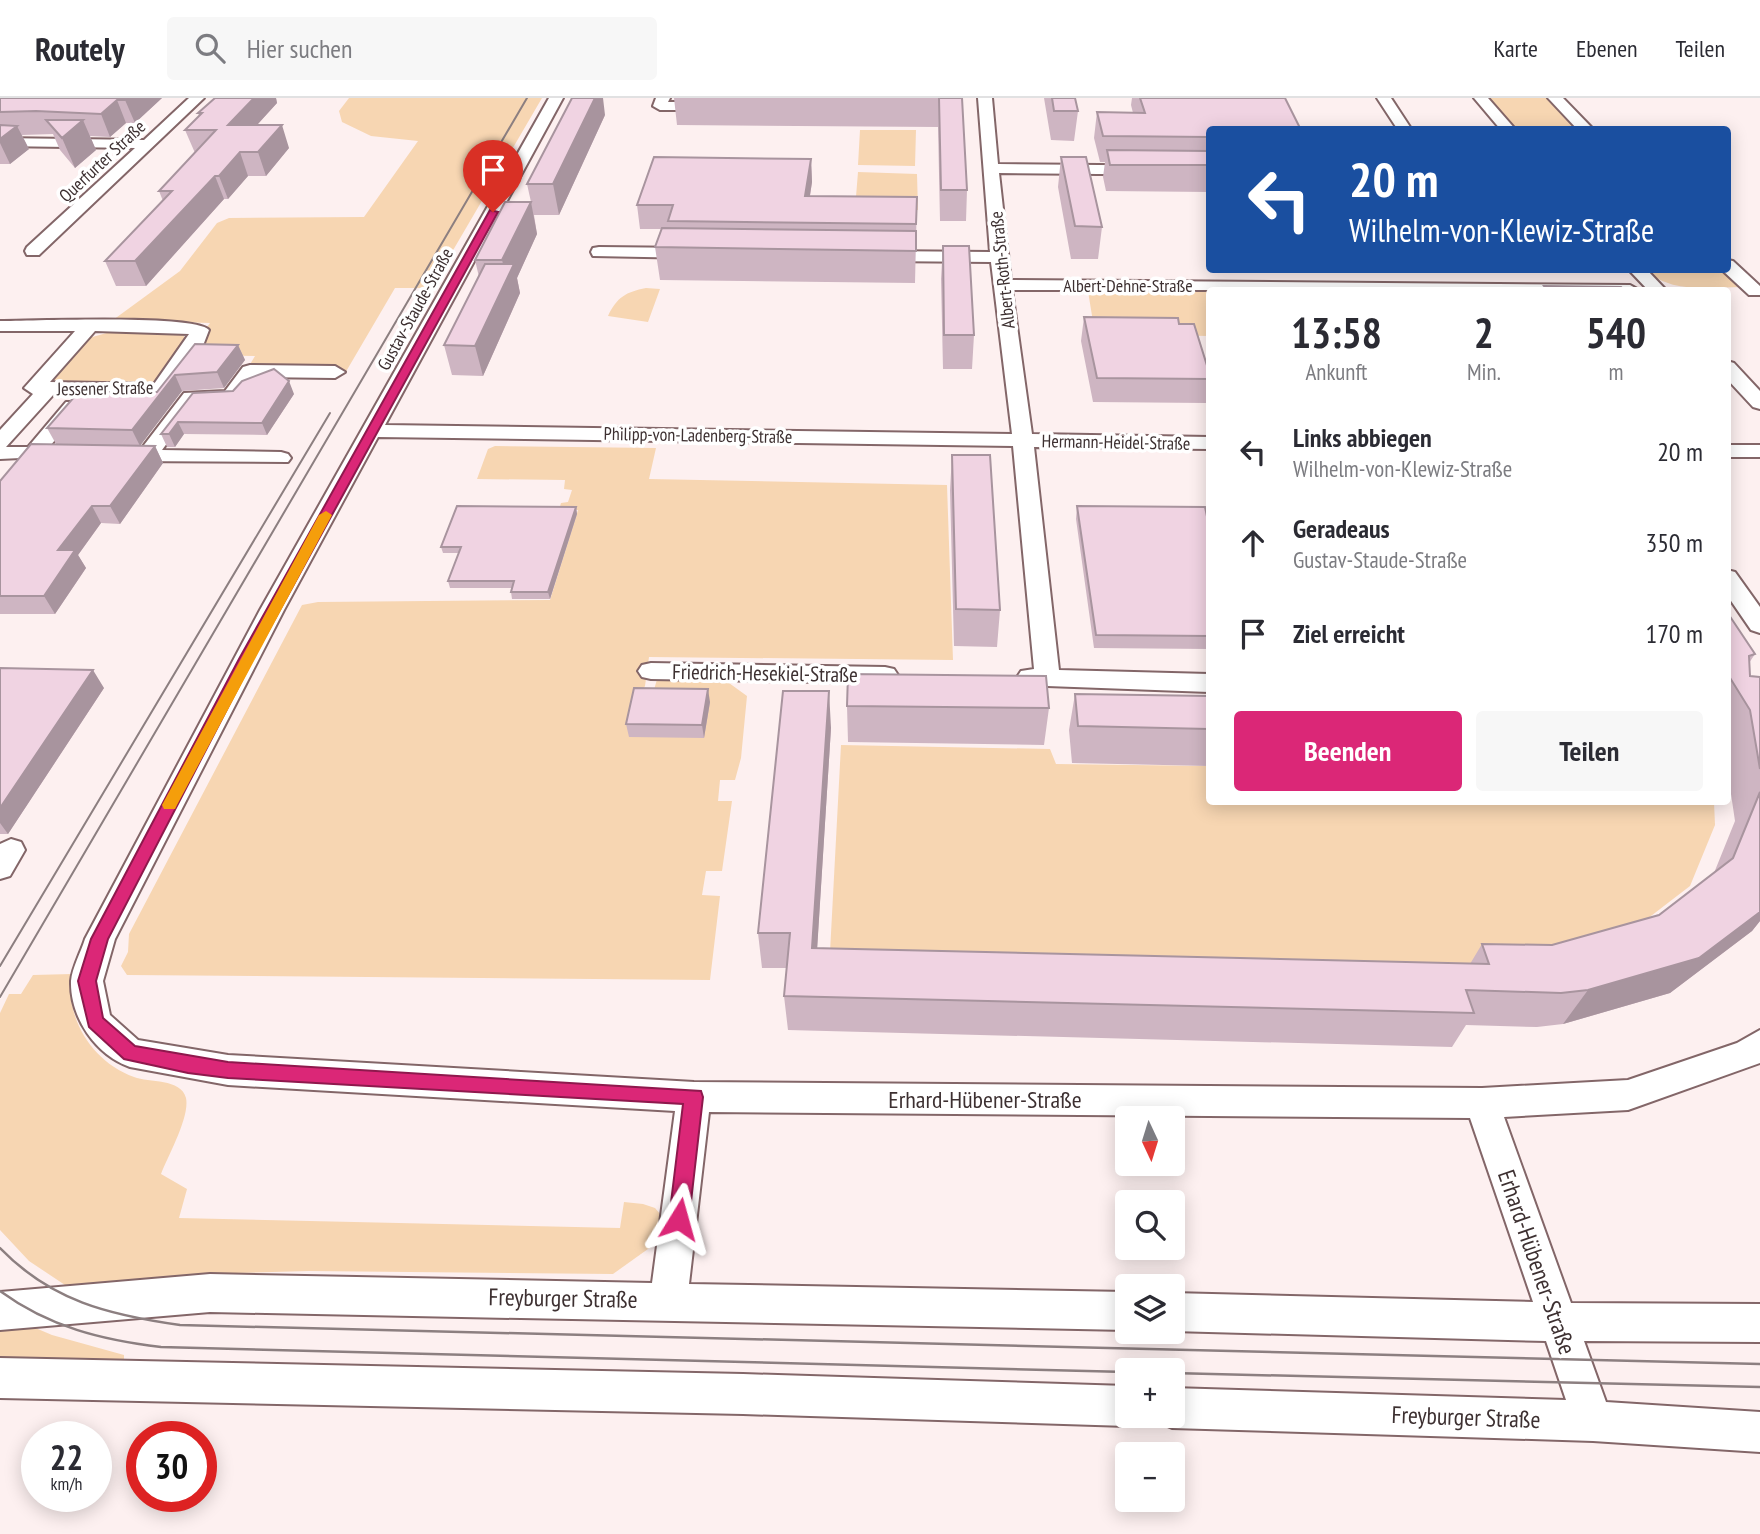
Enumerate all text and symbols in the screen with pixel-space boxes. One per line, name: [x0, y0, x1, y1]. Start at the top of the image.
search box: [167, 17, 657, 80]
text: Routely: [35, 27, 125, 70]
icon: search: [191, 29, 229, 67]
text: Hier suchen: [247, 32, 353, 65]
text: Karte: [1494, 33, 1538, 64]
text: Ebenen: [1576, 33, 1638, 64]
text: Teilen: [1676, 33, 1725, 64]
street label: Querfurter Straße: [54, 115, 150, 207]
pin: [463, 140, 523, 212]
text: 20 m: [1349, 147, 1438, 211]
icon: arrive: [474, 151, 512, 189]
icon: left: [1234, 154, 1325, 245]
text: Wilhelm-von-Klewiz-Straße: [1349, 209, 1654, 251]
street label: Albert-Roth-Straße: [984, 210, 1020, 330]
street label: Gustav-Staude-Straße: [372, 244, 458, 374]
street label: Albert-Dehne-Straße: [1063, 274, 1193, 297]
text: 13:58: [1291, 305, 1382, 360]
text: 2: [1474, 305, 1494, 360]
text: 540: [1586, 305, 1646, 360]
text: Ankunft: [1305, 357, 1367, 386]
text: Min.: [1467, 357, 1501, 386]
text: m: [1608, 357, 1623, 386]
street label: Jessener Straße: [56, 376, 153, 400]
text: Links abbiegen: [1293, 421, 1432, 454]
street label: Philipp-von-Ladenberg-Straße: [604, 422, 792, 448]
street label: Hermann-Heidel-Straße: [1041, 429, 1191, 455]
icon: left: [1234, 433, 1272, 471]
text: 20 m: [1657, 435, 1703, 468]
text: Wilhelm-von-Klewiz-Straße: [1293, 454, 1512, 483]
text: Geradeaus: [1293, 512, 1390, 545]
icon: ahead: [1234, 524, 1272, 562]
text: 350 m: [1645, 526, 1703, 559]
text: Gustav-Staude-Straße: [1293, 545, 1467, 574]
icon: arrive: [1234, 615, 1272, 653]
text: Ziel erreicht: [1293, 617, 1405, 650]
text: 170 m: [1645, 617, 1703, 650]
street label: Friedrich-Hesekiel-Straße: [672, 658, 858, 688]
button: Beenden: [1234, 711, 1462, 791]
button: Teilen: [1476, 711, 1703, 791]
street label: Erhard-Hübener-Straße: [888, 1084, 1082, 1115]
north arrow: [1115, 1106, 1185, 1176]
map controls: [1115, 1106, 1185, 1512]
street label: Erhard-Hübener-Straße: [1491, 1166, 1583, 1358]
position arrow: [642, 1182, 716, 1256]
button: search: [1115, 1190, 1185, 1260]
button: layers: [1115, 1274, 1185, 1344]
street label: Freyburger Straße: [488, 1281, 638, 1315]
button: +: [1115, 1358, 1185, 1428]
street label: Freyburger Straße: [1391, 1399, 1541, 1435]
speed limit sign: 30: [126, 1421, 217, 1512]
text: 22: [50, 1434, 83, 1480]
button: −: [1115, 1442, 1185, 1512]
text: km/h: [51, 1472, 82, 1495]

